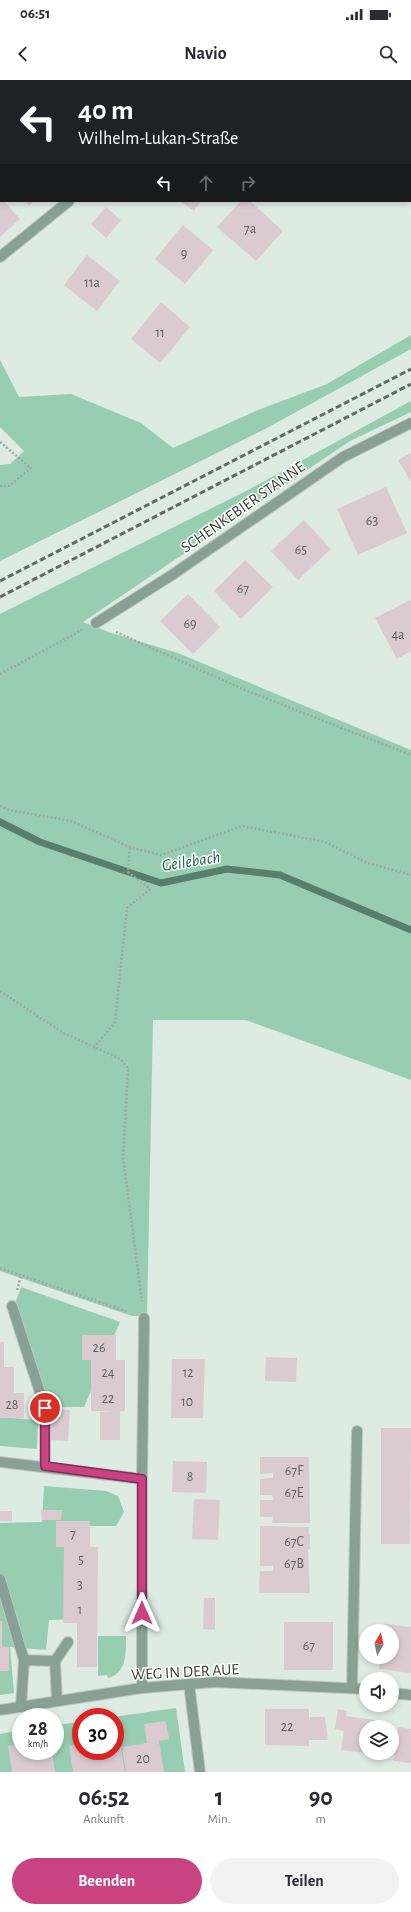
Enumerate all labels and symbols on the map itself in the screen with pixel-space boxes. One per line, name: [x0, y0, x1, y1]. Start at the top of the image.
house number: 7a: [244, 222, 257, 236]
house number: 9: [181, 247, 187, 261]
house number: 11a: [84, 276, 101, 290]
house number: 11: [155, 326, 165, 340]
street label: SCHENKEBIER STANNE: [178, 458, 308, 556]
house number: 63: [366, 514, 378, 528]
house number: 65: [295, 543, 307, 557]
house number: 67: [237, 582, 249, 596]
house number: 69: [183, 617, 197, 631]
house number: 4a: [391, 628, 405, 642]
water label: Geilebach: [161, 848, 221, 874]
house number: 26: [93, 1341, 105, 1355]
house number: 24: [101, 1366, 115, 1380]
house number: 12: [182, 1366, 194, 1380]
pin: [28, 1391, 62, 1425]
house number: 22: [102, 1392, 114, 1406]
house number: 10: [181, 1395, 193, 1409]
house number: 28: [5, 1398, 19, 1412]
house number: 67F: [285, 1464, 304, 1478]
house number: 8: [187, 1470, 193, 1484]
house number: 67E: [284, 1486, 304, 1500]
house number: 7: [70, 1527, 76, 1541]
house number: 67C: [284, 1535, 304, 1549]
house number: 5: [78, 1553, 84, 1567]
house number: 67B: [284, 1557, 304, 1571]
house number: 3: [77, 1578, 83, 1592]
position arrow: [121, 1592, 163, 1634]
house number: 1: [78, 1603, 82, 1617]
north arrow: [359, 1624, 399, 1664]
house number: 67: [303, 1639, 315, 1653]
street label: WEG IN DER AUE: [131, 1661, 240, 1683]
speed limit sign: 30: [72, 1708, 124, 1760]
house number: 22: [281, 1720, 293, 1734]
house number: 20: [136, 1752, 150, 1766]

